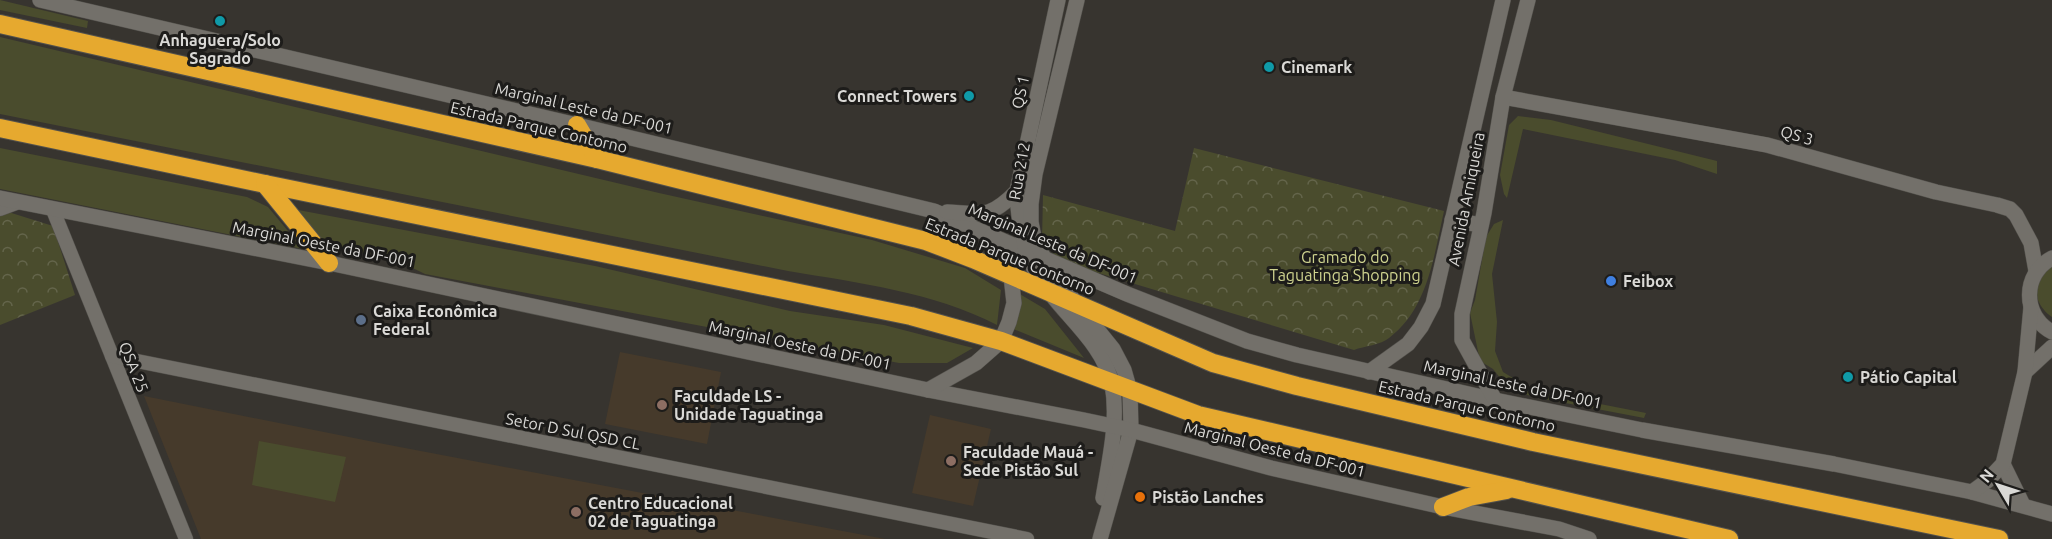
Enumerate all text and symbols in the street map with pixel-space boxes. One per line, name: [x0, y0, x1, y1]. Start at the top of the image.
marker: Anhaguera/Solo Sagrado: [213, 14, 227, 28]
place label: Anhaguera/Solo Sagrado: [159, 31, 281, 67]
place label: Cinemark: [1281, 58, 1352, 76]
marker: Cinemark: [1262, 60, 1276, 74]
street label: QS 1: [1008, 74, 1032, 110]
street label: Marginal Leste da DF-001: [493, 79, 675, 137]
place label: Connect Towers: [837, 87, 957, 105]
marker: Connect Towers: [962, 89, 976, 103]
street label: Estrada Parque Contorno: [449, 98, 629, 156]
street label: QS 3: [1778, 122, 1816, 148]
street label: Avenida Arniqueira: [1444, 131, 1488, 267]
street label: Rua 212: [1005, 141, 1033, 201]
street label: Marginal Leste da DF-001: [966, 199, 1140, 287]
street label: Estrada Parque Contorno: [923, 214, 1097, 298]
street label: Marginal Oeste da DF-001: [231, 217, 417, 271]
park label: Gramado do Taguatinga Shopping: [1269, 248, 1421, 284]
place label: Feibox: [1623, 272, 1673, 290]
marker: Feibox: [1604, 274, 1618, 288]
place label: Caixa Econômica Federal: [373, 302, 497, 338]
marker: Caixa Econômica Federal: [354, 313, 368, 327]
street label: Marginal Oeste da DF-001: [707, 317, 893, 373]
street label: QSA 25: [116, 339, 152, 395]
street label: Marginal Leste da DF-001: [1422, 356, 1604, 412]
place label: Pátio Capital: [1860, 368, 1957, 386]
marker: Pátio Capital: [1841, 370, 1855, 384]
street label: Estrada Parque Contorno: [1377, 377, 1557, 435]
place label: Faculdade LS - Unidade Taguatinga: [674, 387, 823, 423]
marker: Faculdade LS - Unidade Taguatinga: [655, 398, 669, 412]
street label: Setor D Sul QSD CL: [504, 409, 642, 453]
street label: Marginal Oeste da DF-001: [1183, 418, 1367, 480]
place label: Faculdade Mauá - Sede Pistão Sul: [963, 443, 1093, 479]
marker: Faculdade Mauá - Sede Pistão Sul: [944, 454, 958, 468]
north arrow: [1968, 455, 2028, 515]
text: N: [1976, 465, 1997, 486]
place label: Pistão Lanches: [1152, 488, 1264, 506]
marker: Pistão Lanches: [1133, 490, 1147, 504]
place label: Centro Educacional 02 de Taguatinga: [588, 494, 733, 530]
marker: Centro Educacional 02 de Taguatinga: [569, 505, 583, 519]

